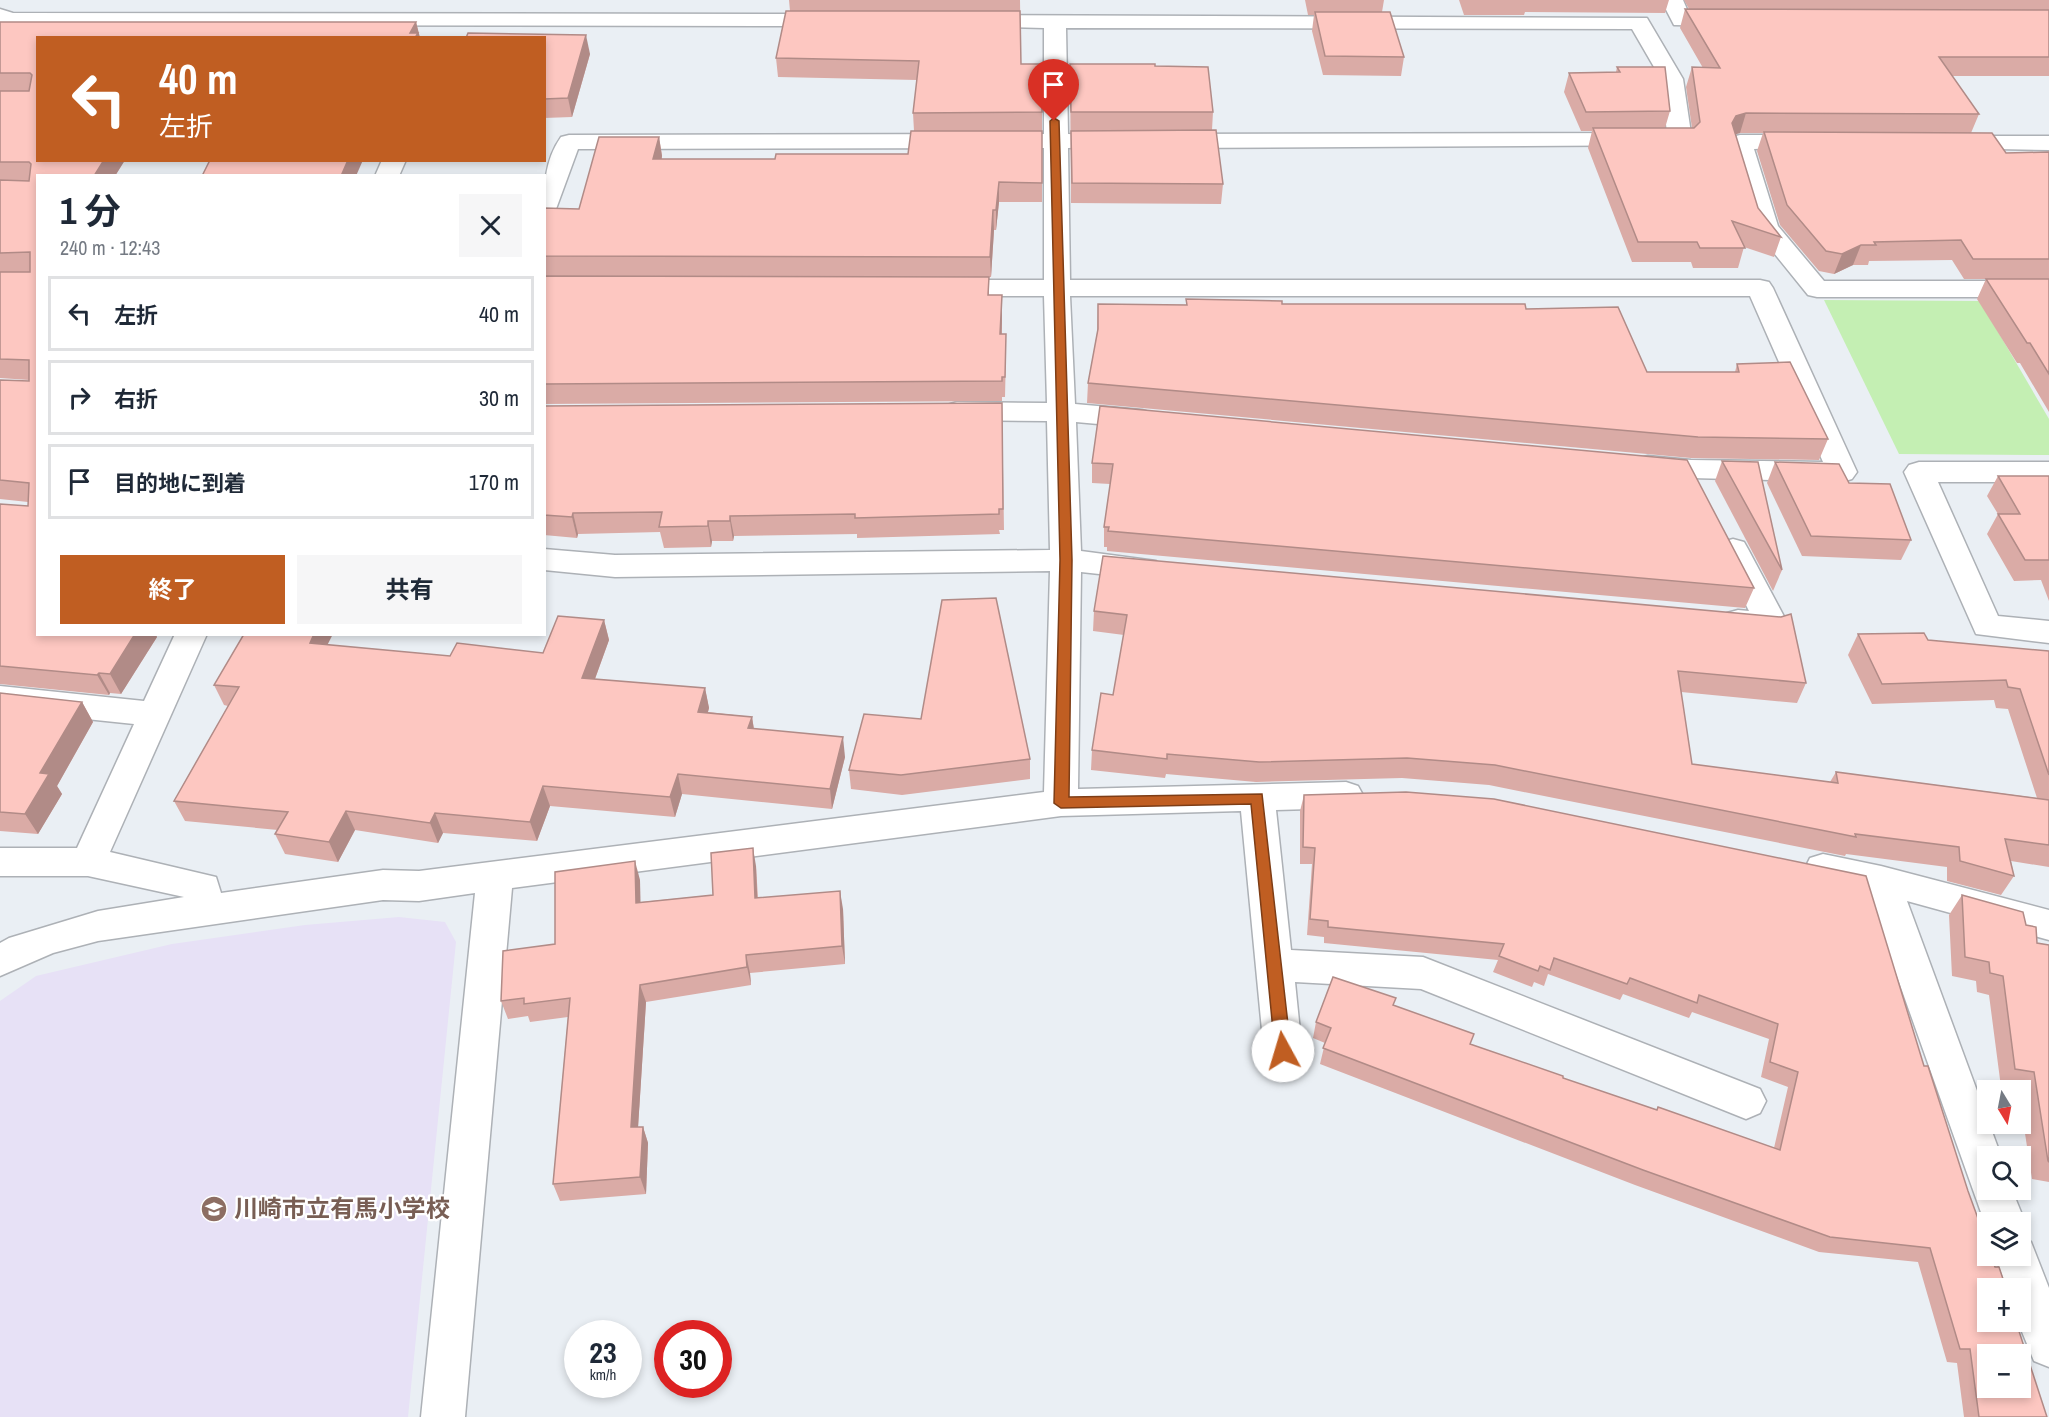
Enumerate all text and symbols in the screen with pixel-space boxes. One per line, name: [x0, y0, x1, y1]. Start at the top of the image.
text: 40 m: [159, 51, 238, 107]
pin: [1028, 59, 1079, 121]
icon: left: [60, 60, 138, 138]
icon: arrive: [1037, 68, 1070, 101]
text: 左折: [159, 108, 213, 144]
text: 1 分: [60, 187, 121, 235]
button: close: [459, 194, 522, 257]
text: 240 m · 12:43: [60, 234, 160, 261]
icon: left: [63, 297, 96, 330]
text: 40 m: [479, 299, 519, 329]
text: 左折: [114, 300, 158, 330]
icon: right: [63, 381, 96, 414]
text: 30 m: [479, 383, 519, 413]
text: 右折: [114, 384, 158, 414]
icon: arrive: [63, 465, 96, 498]
text: 170 m: [469, 467, 519, 497]
text: 目的地に到着: [114, 468, 246, 498]
button: 終了: [60, 555, 285, 624]
button: 共有: [297, 555, 522, 624]
position arrow: [1251, 1019, 1315, 1083]
north arrow: [1977, 1080, 2031, 1134]
map controls: [1977, 1080, 2031, 1398]
button: search: [1977, 1146, 2031, 1200]
place label: 川崎市立有馬小学校: [234, 1192, 450, 1224]
school or university icon: 川崎市立有馬小学校: [199, 1194, 229, 1224]
button: layers: [1977, 1212, 2031, 1266]
button: +: [1977, 1278, 2031, 1332]
speed limit sign: 30: [654, 1320, 732, 1398]
text: 23: [589, 1332, 617, 1372]
button: −: [1977, 1344, 2031, 1398]
text: km/h: [590, 1364, 616, 1385]

